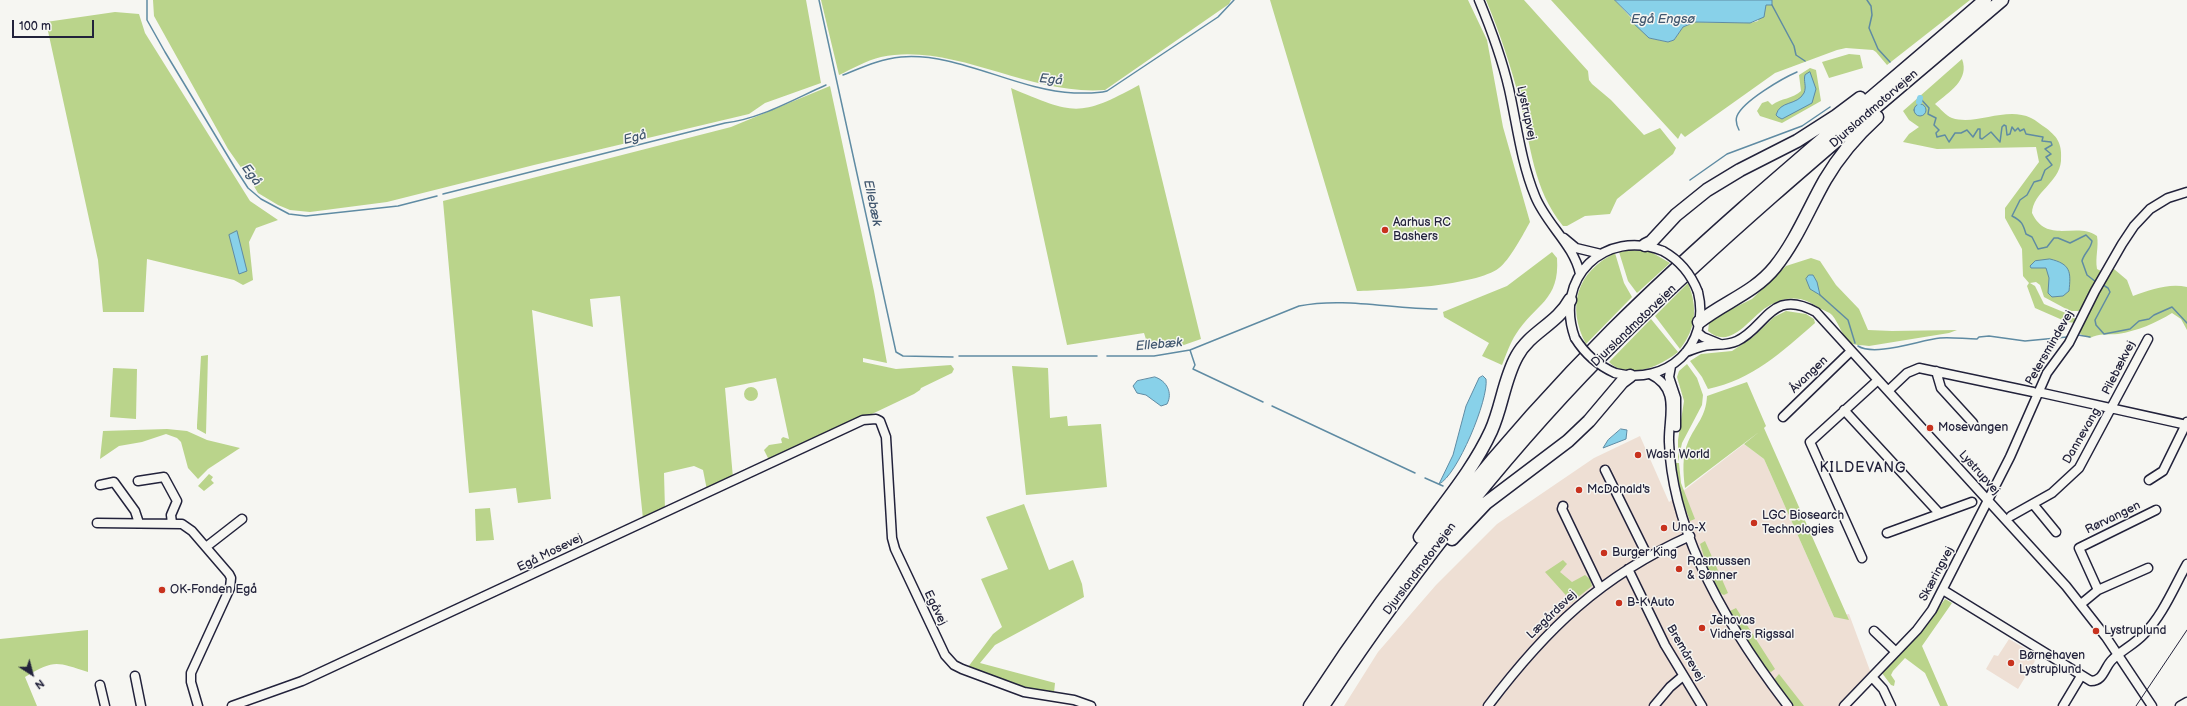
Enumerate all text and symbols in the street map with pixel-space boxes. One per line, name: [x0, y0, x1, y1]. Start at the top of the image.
scale bar: [14, 12, 96, 38]
water label: Egå Engsø: [1631, 12, 1695, 28]
text: 100 m: [19, 19, 51, 34]
street label: Djurslandmotorvejen: [1827, 67, 1921, 151]
water label: Egå: [1039, 71, 1063, 89]
street label: Lystrupvej: [1513, 85, 1539, 141]
water label: Egå: [622, 128, 648, 148]
water label: Egå: [238, 161, 264, 189]
water label: Ellebæk: [859, 178, 885, 228]
place label: Aarhus RC Bashers: [1393, 216, 1451, 244]
marker: Aarhus RC Bashers: [1380, 225, 1390, 235]
street label: Djurslandmotorvejen: [1589, 282, 1679, 370]
street label: Petersmindevej: [2023, 308, 2077, 388]
water label: Ellebæk: [1135, 335, 1183, 355]
street label: Pilebækvej: [2099, 339, 2139, 397]
street label: Åvangen: [1787, 353, 1831, 397]
street label: Dannevang: [2060, 406, 2104, 466]
place label: Mosevangen: [1938, 421, 2008, 435]
marker: Mosevangen: [1925, 423, 1935, 433]
place label: Wash World: [1646, 448, 1710, 462]
street label: Lystrupvej: [1955, 448, 2003, 498]
marker: Wash World: [1633, 450, 1643, 460]
district label: KILDEVANG: [1820, 460, 1906, 476]
place label: McDonald's: [1587, 483, 1650, 497]
marker: McDonald's: [1574, 485, 1584, 495]
street label: Rørvangen: [2083, 498, 2143, 538]
place label: LGC Biosearch Technologies: [1762, 509, 1844, 537]
marker: LGC Biosearch Technologies: [1749, 518, 1759, 528]
street label: Djurslandmotorvejen: [1381, 520, 1459, 618]
place label: Uno-X: [1672, 521, 1706, 535]
marker: Uno-X: [1659, 523, 1669, 533]
street label: Egå Mosevej: [515, 531, 585, 575]
street label: Skæringvej: [1917, 544, 1957, 604]
place label: Burger King: [1612, 546, 1677, 560]
marker: Burger King: [1599, 548, 1609, 558]
place label: Rasmussen & Sønner: [1687, 555, 1751, 583]
marker: Rasmussen & Sønner: [1674, 564, 1684, 574]
place label: OK-Fonden Egå: [170, 583, 257, 597]
marker: OK-Fonden Egå: [157, 585, 167, 595]
street label: Egåvej: [920, 588, 950, 628]
street label: Lægårdsvej: [1524, 588, 1580, 642]
place label: B-K Auto: [1627, 596, 1675, 610]
marker: B-K Auto: [1614, 598, 1624, 608]
place label: Jehovas Vidners Rigssal: [1710, 614, 1794, 642]
street label: Bremårevej: [1663, 622, 1707, 684]
marker: Jehovas Vidners Rigssal: [1697, 623, 1707, 633]
place label: Lystruplund: [2104, 624, 2166, 638]
marker: Lystruplund: [2091, 626, 2101, 636]
place label: Børnehaven Lystruplund: [2019, 649, 2085, 677]
north arrow: [12, 654, 52, 694]
marker: Børnehaven Lystruplund: [2006, 658, 2016, 668]
text: N: [32, 676, 47, 692]

